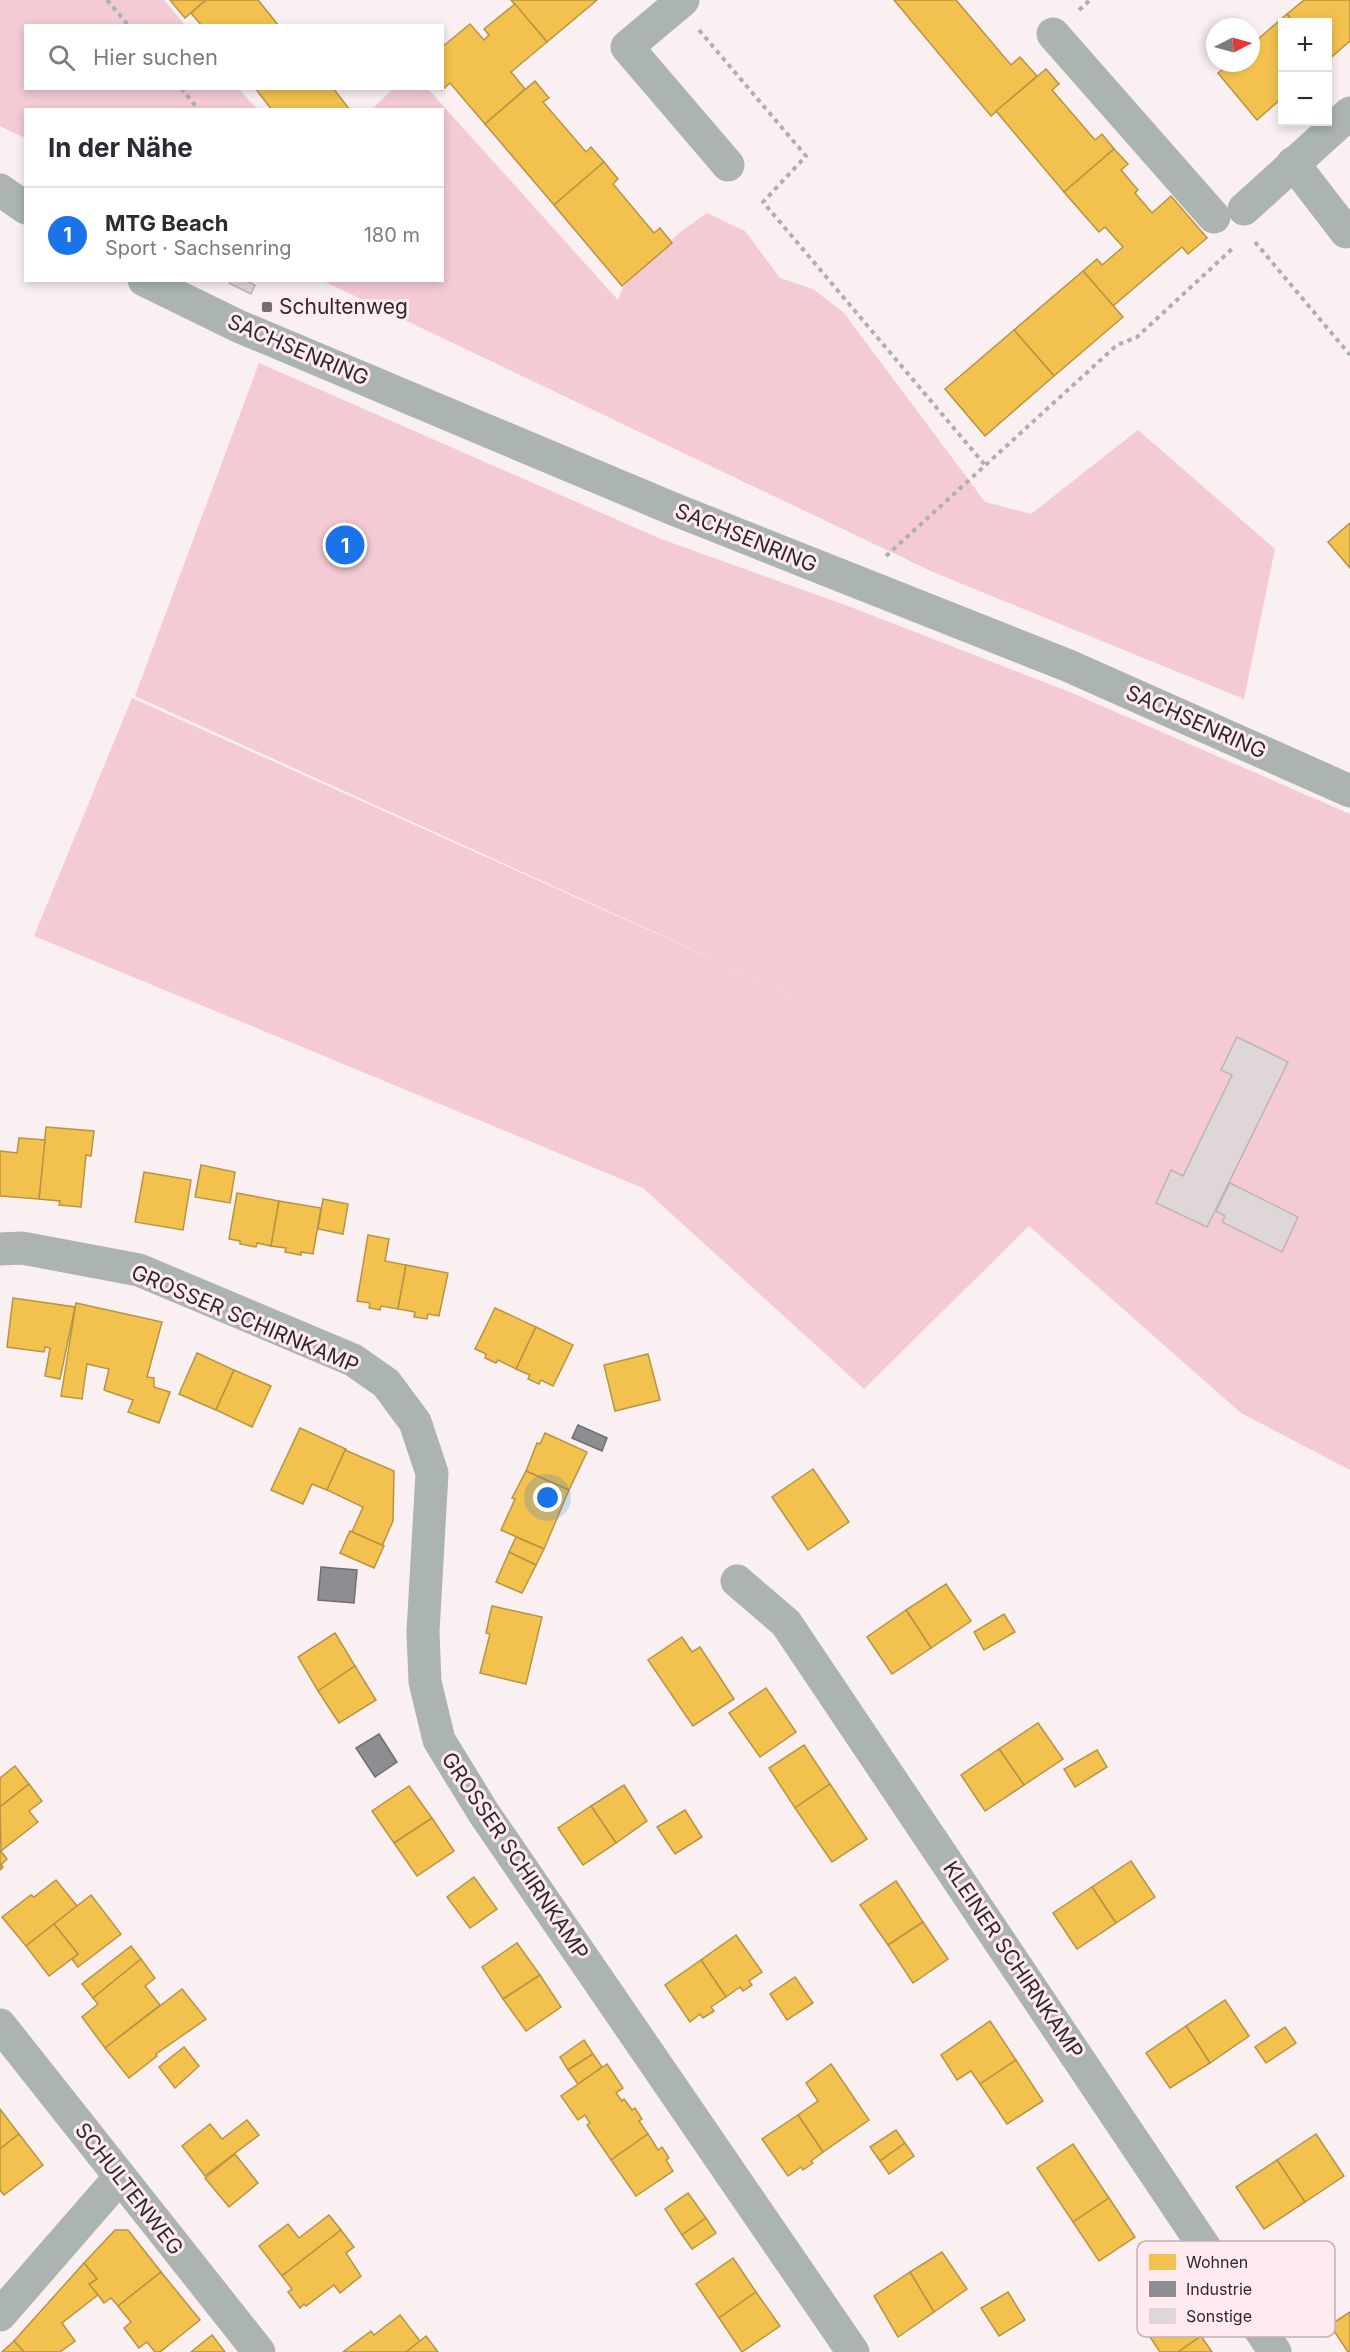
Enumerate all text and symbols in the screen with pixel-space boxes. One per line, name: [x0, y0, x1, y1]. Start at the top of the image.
north arrow: [1206, 18, 1260, 72]
map controls: [1278, 18, 1332, 126]
button: +: [1278, 18, 1332, 72]
search box: [24, 24, 444, 90]
icon: search: [45, 41, 78, 74]
text: Hier suchen: [93, 44, 218, 70]
button: −: [1278, 72, 1332, 126]
text: In der Nähe: [48, 132, 193, 163]
text: MTG Beach: [105, 210, 229, 236]
text: 1: [63, 223, 72, 247]
text: 180 m: [364, 223, 420, 247]
text: Sport · Sachsenring: [105, 236, 292, 260]
place label: Schultenweg: [279, 294, 408, 319]
marker: Schultenweg: [260, 300, 274, 314]
street label: SACHSENRING: [224, 309, 372, 391]
street label: SACHSENRING: [672, 498, 821, 577]
pin: 1: [326, 522, 364, 568]
street label: SACHSENRING: [1122, 679, 1270, 764]
street label: GROSSER SCHIRNKAMP: [128, 1259, 363, 1378]
your location: [533, 1483, 562, 1512]
street label: GROSSER SCHIRNKAMP: [437, 1747, 594, 1964]
street label: KLEINER SCHIRNKAMP: [938, 1856, 1089, 2063]
street label: SCHULTENWEG: [70, 2118, 189, 2260]
legend: [1137, 2241, 1335, 2337]
text: Wohnen: [1186, 2252, 1248, 2272]
text: Industrie: [1186, 2279, 1252, 2299]
text: Sonstige: [1186, 2306, 1252, 2326]

